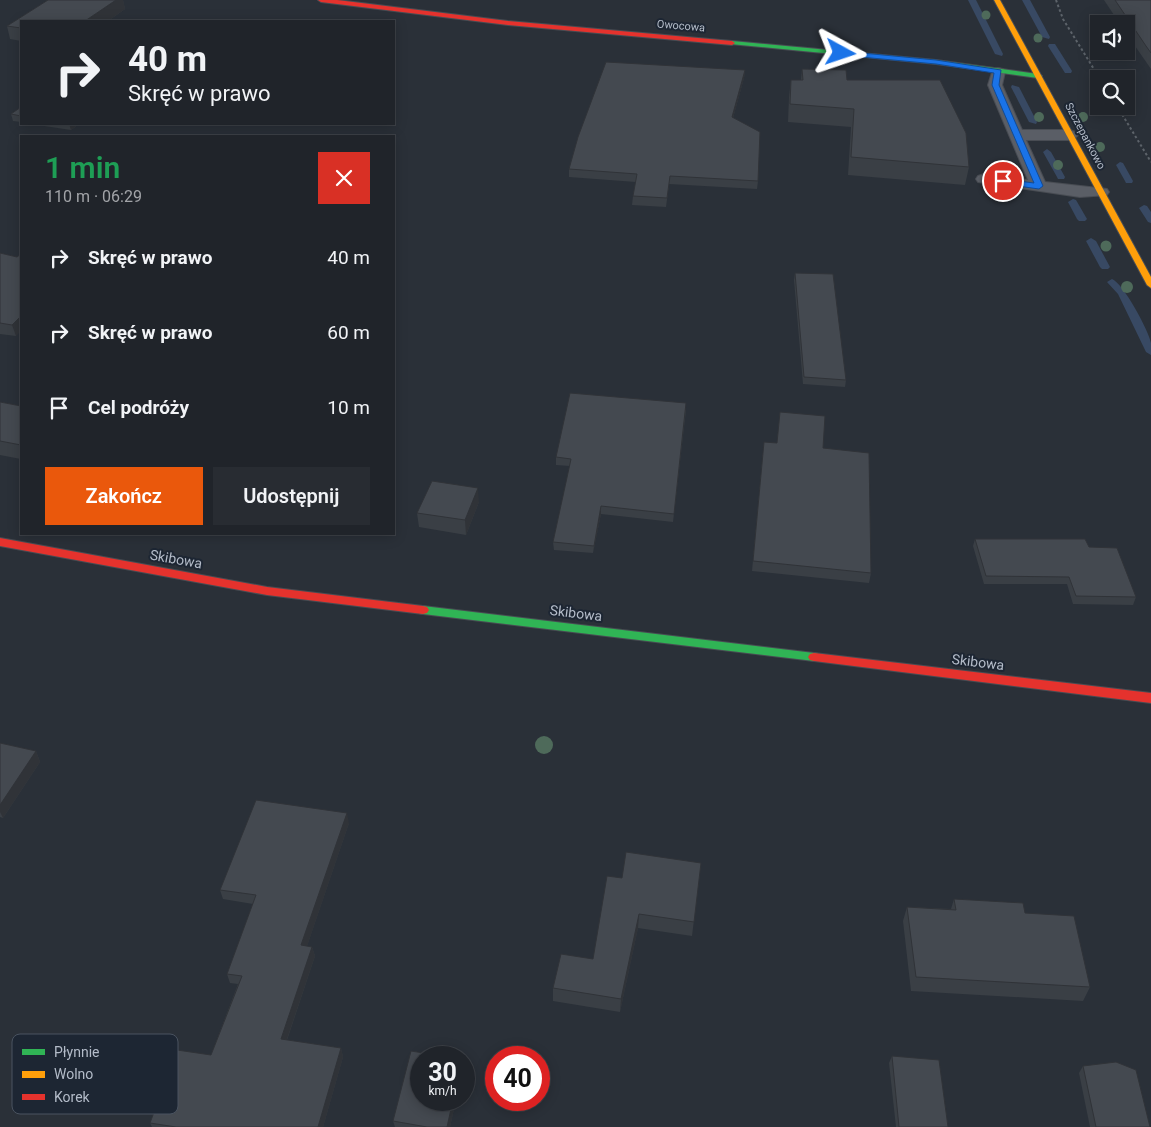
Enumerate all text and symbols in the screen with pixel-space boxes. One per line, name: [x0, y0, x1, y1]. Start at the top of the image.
map controls: [1090, 15, 1135, 115]
button: sound: [1090, 15, 1135, 60]
street label: Owocowa: [656, 17, 706, 35]
position arrow: [814, 26, 866, 78]
text: 40 m: [128, 39, 207, 80]
icon: right: [45, 40, 110, 105]
button: search: [1090, 70, 1135, 115]
text: Skręć w prawo: [128, 81, 271, 106]
street label: Szczepankowo: [1062, 101, 1108, 171]
text: 1 min: [45, 150, 120, 185]
button: close: [318, 152, 370, 204]
pin: [982, 160, 1024, 202]
icon: arrive: [989, 167, 1017, 195]
text: 110 m · 06:29: [45, 187, 142, 206]
icon: right: [45, 244, 73, 272]
text: Skręć w prawo: [88, 246, 212, 269]
text: 40 m: [327, 246, 370, 269]
icon: right: [45, 319, 73, 347]
text: Skręć w prawo: [88, 321, 212, 344]
text: 60 m: [327, 321, 370, 344]
icon: arrive: [45, 394, 73, 422]
text: Cel podróży: [88, 396, 189, 419]
text: 10 m: [327, 396, 370, 419]
button: Zakończ: [45, 467, 203, 525]
button: Udostępnij: [213, 467, 370, 525]
street label: Skibowa: [149, 547, 203, 571]
street label: Skibowa: [549, 602, 603, 624]
street label: Skibowa: [951, 651, 1005, 673]
legend: [12, 1034, 178, 1114]
text: Płynnie: [54, 1044, 100, 1060]
speed limit sign: 40: [485, 1046, 550, 1111]
text: 30: [428, 1058, 457, 1087]
text: Wolno: [54, 1066, 93, 1082]
text: km/h: [428, 1084, 457, 1098]
text: Korek: [54, 1089, 91, 1105]

